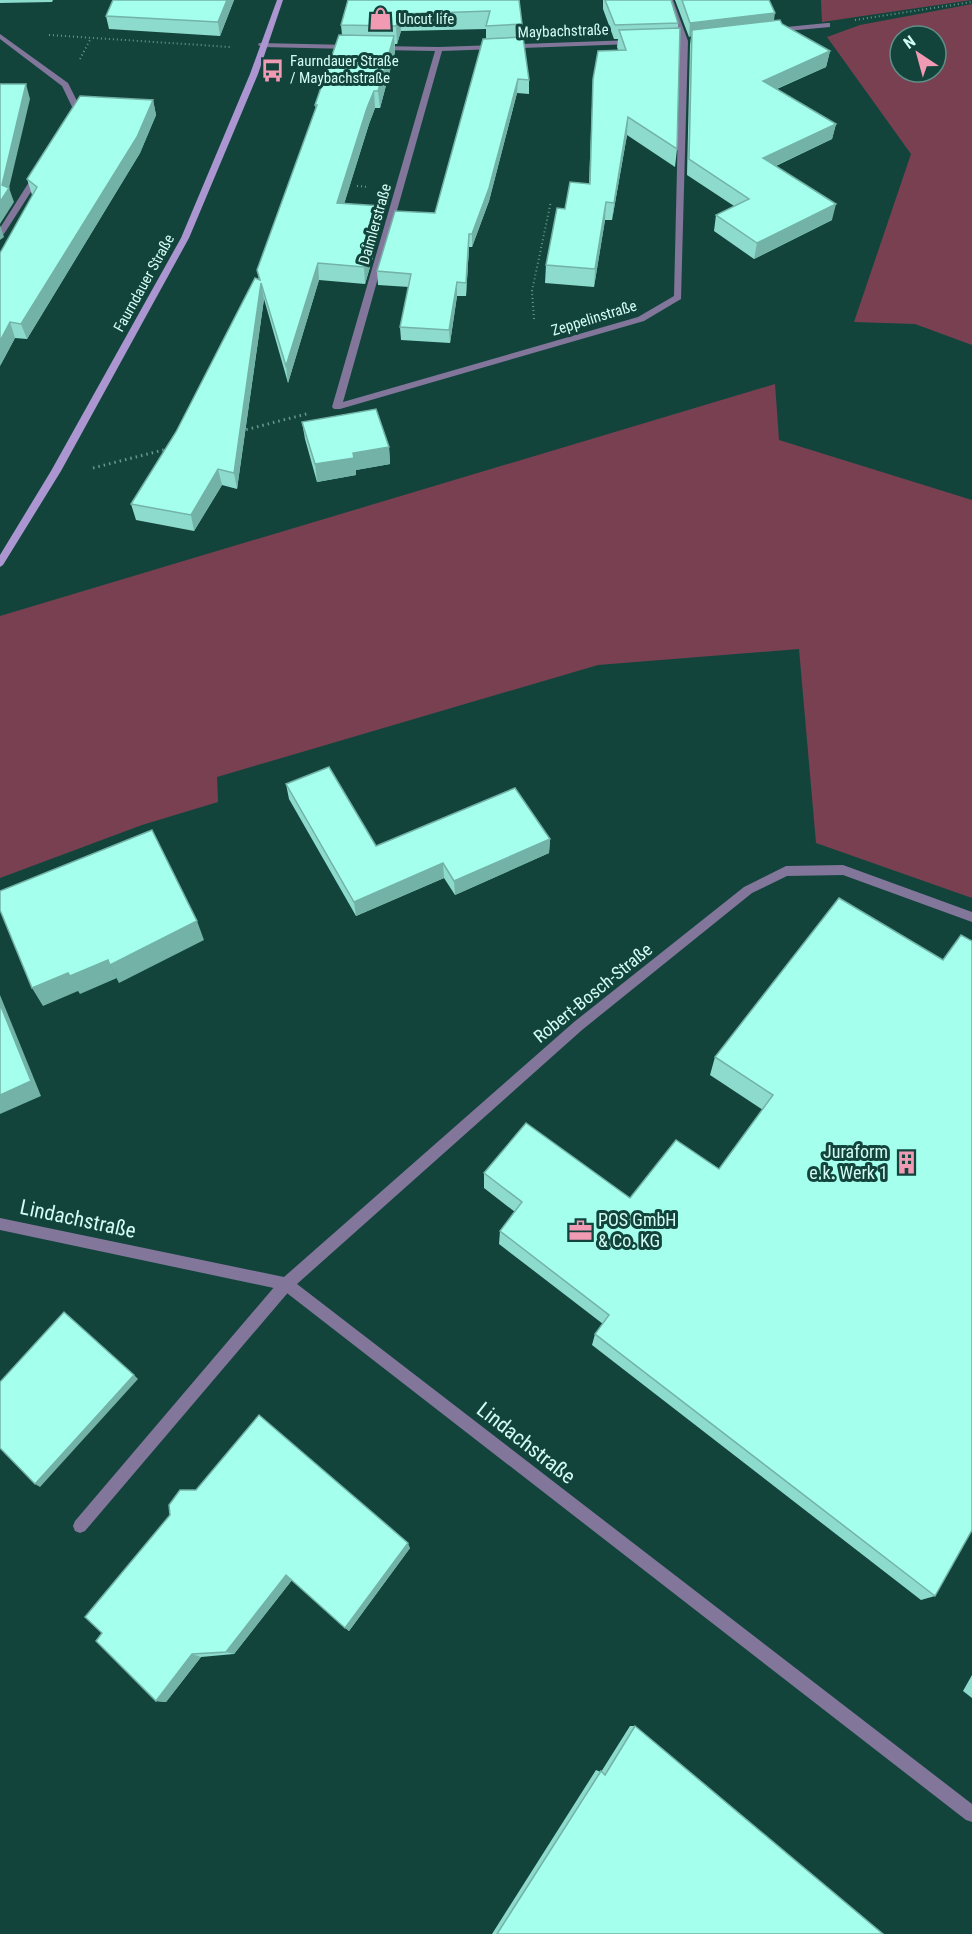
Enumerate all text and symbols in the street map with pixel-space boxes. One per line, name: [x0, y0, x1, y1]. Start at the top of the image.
shop icon: Uncut life: [367, 6, 393, 32]
place label: Uncut life: [398, 10, 454, 28]
street label: Maybachstraße: [517, 20, 609, 42]
north arrow: [888, 24, 948, 84]
text: N: [900, 32, 919, 53]
place label: Faurndauer Straße / Maybachstraße: [290, 52, 399, 87]
bus stop icon: Faurndauer Straße / Maybachstraße: [259, 57, 285, 83]
street label: Daimlerstraße: [355, 182, 395, 266]
street label: Faurndauer Straße: [110, 231, 178, 335]
street label: Zeppelinstraße: [549, 296, 639, 340]
street label: Robert-Bosch-Straße: [529, 938, 656, 1047]
place label: Juraform e.k. Werk 1: [809, 1141, 888, 1183]
building icon: Juraform e.k. Werk 1: [893, 1149, 919, 1175]
street label: Lindachstraße: [18, 1195, 138, 1243]
place label: POS GmbH & Co. KG: [598, 1209, 677, 1251]
office icon: POS GmbH & Co. KG: [567, 1217, 593, 1243]
street label: Lindachstraße: [472, 1397, 580, 1489]

